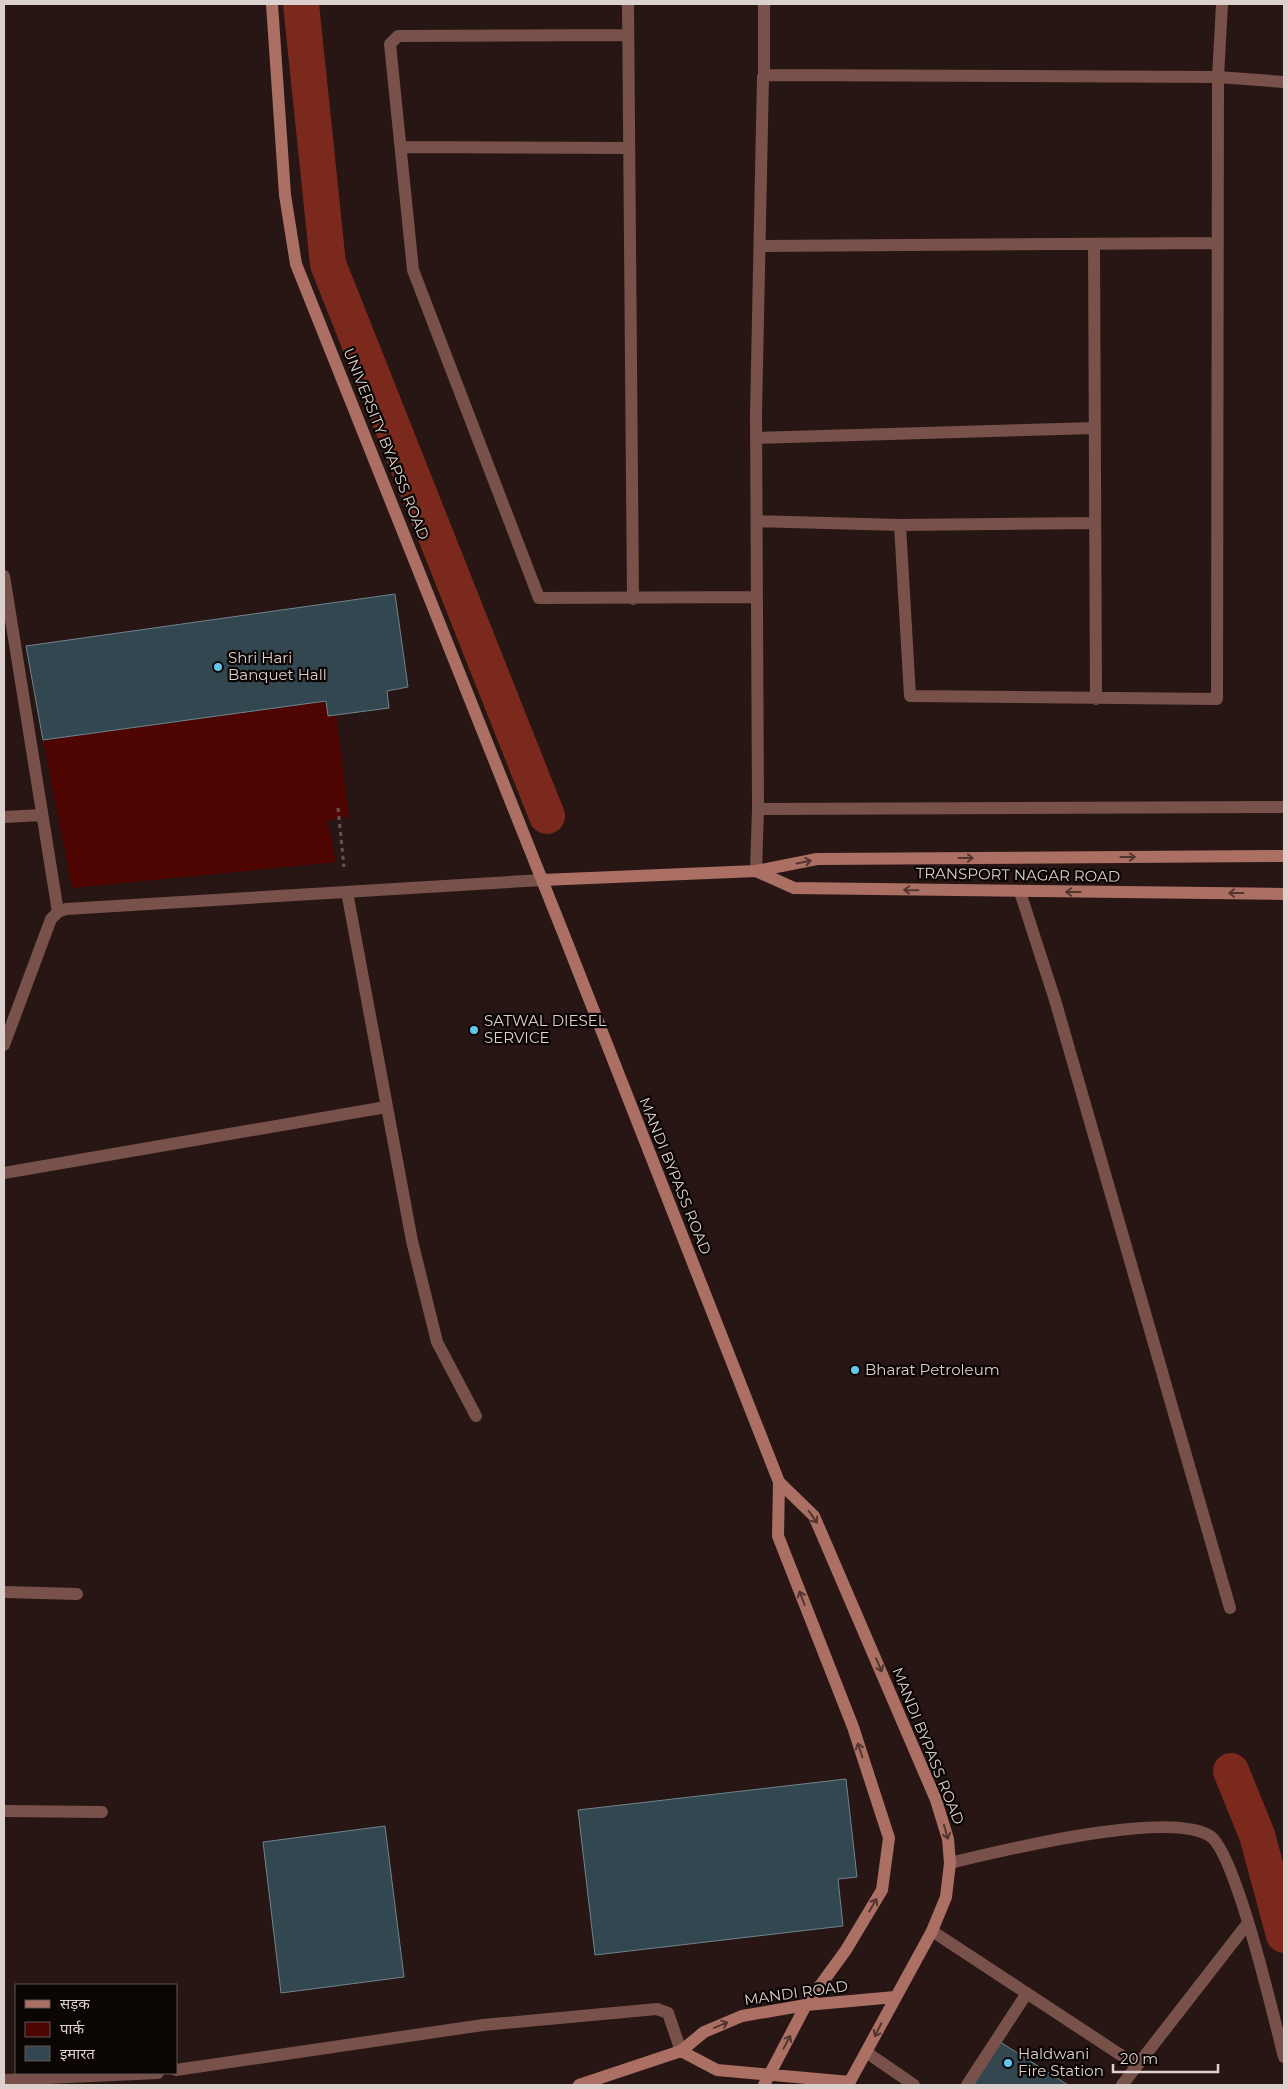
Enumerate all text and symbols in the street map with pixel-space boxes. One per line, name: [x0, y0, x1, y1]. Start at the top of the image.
street label: UNIVERSITY BYAPSS ROAD: [339, 345, 434, 542]
place label: Shri Hari Banquet Hall: [228, 648, 327, 684]
marker: Shri Hari Banquet Hall: [212, 661, 224, 673]
one-way arrow: [1120, 852, 1136, 862]
one-way arrow: [958, 853, 974, 863]
one-way arrow: [795, 856, 811, 866]
street label: TRANSPORT NAGAR ROAD: [916, 863, 1120, 886]
one-way arrow: [903, 885, 919, 895]
one-way arrow: [1065, 887, 1082, 897]
one-way arrow: [1228, 888, 1244, 898]
place label: SATWAL DIESEL SERVICE: [484, 1011, 607, 1047]
marker: SATWAL DIESEL SERVICE: [468, 1024, 480, 1036]
street label: MANDI BYPASS ROAD: [635, 1095, 716, 1257]
place label: Bharat Petroleum: [865, 1360, 1000, 1379]
marker: Bharat Petroleum: [849, 1364, 861, 1376]
one-way arrow: [808, 1510, 818, 1524]
one-way arrow: [797, 1591, 807, 1606]
one-way arrow: [874, 1657, 884, 1672]
street label: MANDI BYPASS ROAD: [888, 1665, 969, 1827]
one-way arrow: [855, 1742, 865, 1758]
one-way arrow: [942, 1824, 951, 1840]
one-way arrow: [869, 1898, 879, 1913]
street label: MANDI ROAD: [743, 1976, 849, 2009]
legend: [15, 1984, 178, 2074]
text: सड़क: [60, 1994, 90, 2013]
text: पार्क: [60, 2019, 84, 2038]
one-way arrow: [713, 2019, 728, 2029]
one-way arrow: [873, 2022, 883, 2037]
one-way arrow: [782, 2035, 792, 2050]
scale bar: [1113, 2042, 1218, 2074]
text: इमारत: [60, 2044, 95, 2063]
place label: Haldwani Fire Station: [1018, 2044, 1104, 2080]
text: 20 m: [1120, 2049, 1158, 2068]
marker: Haldwani Fire Station: [1002, 2057, 1014, 2069]

